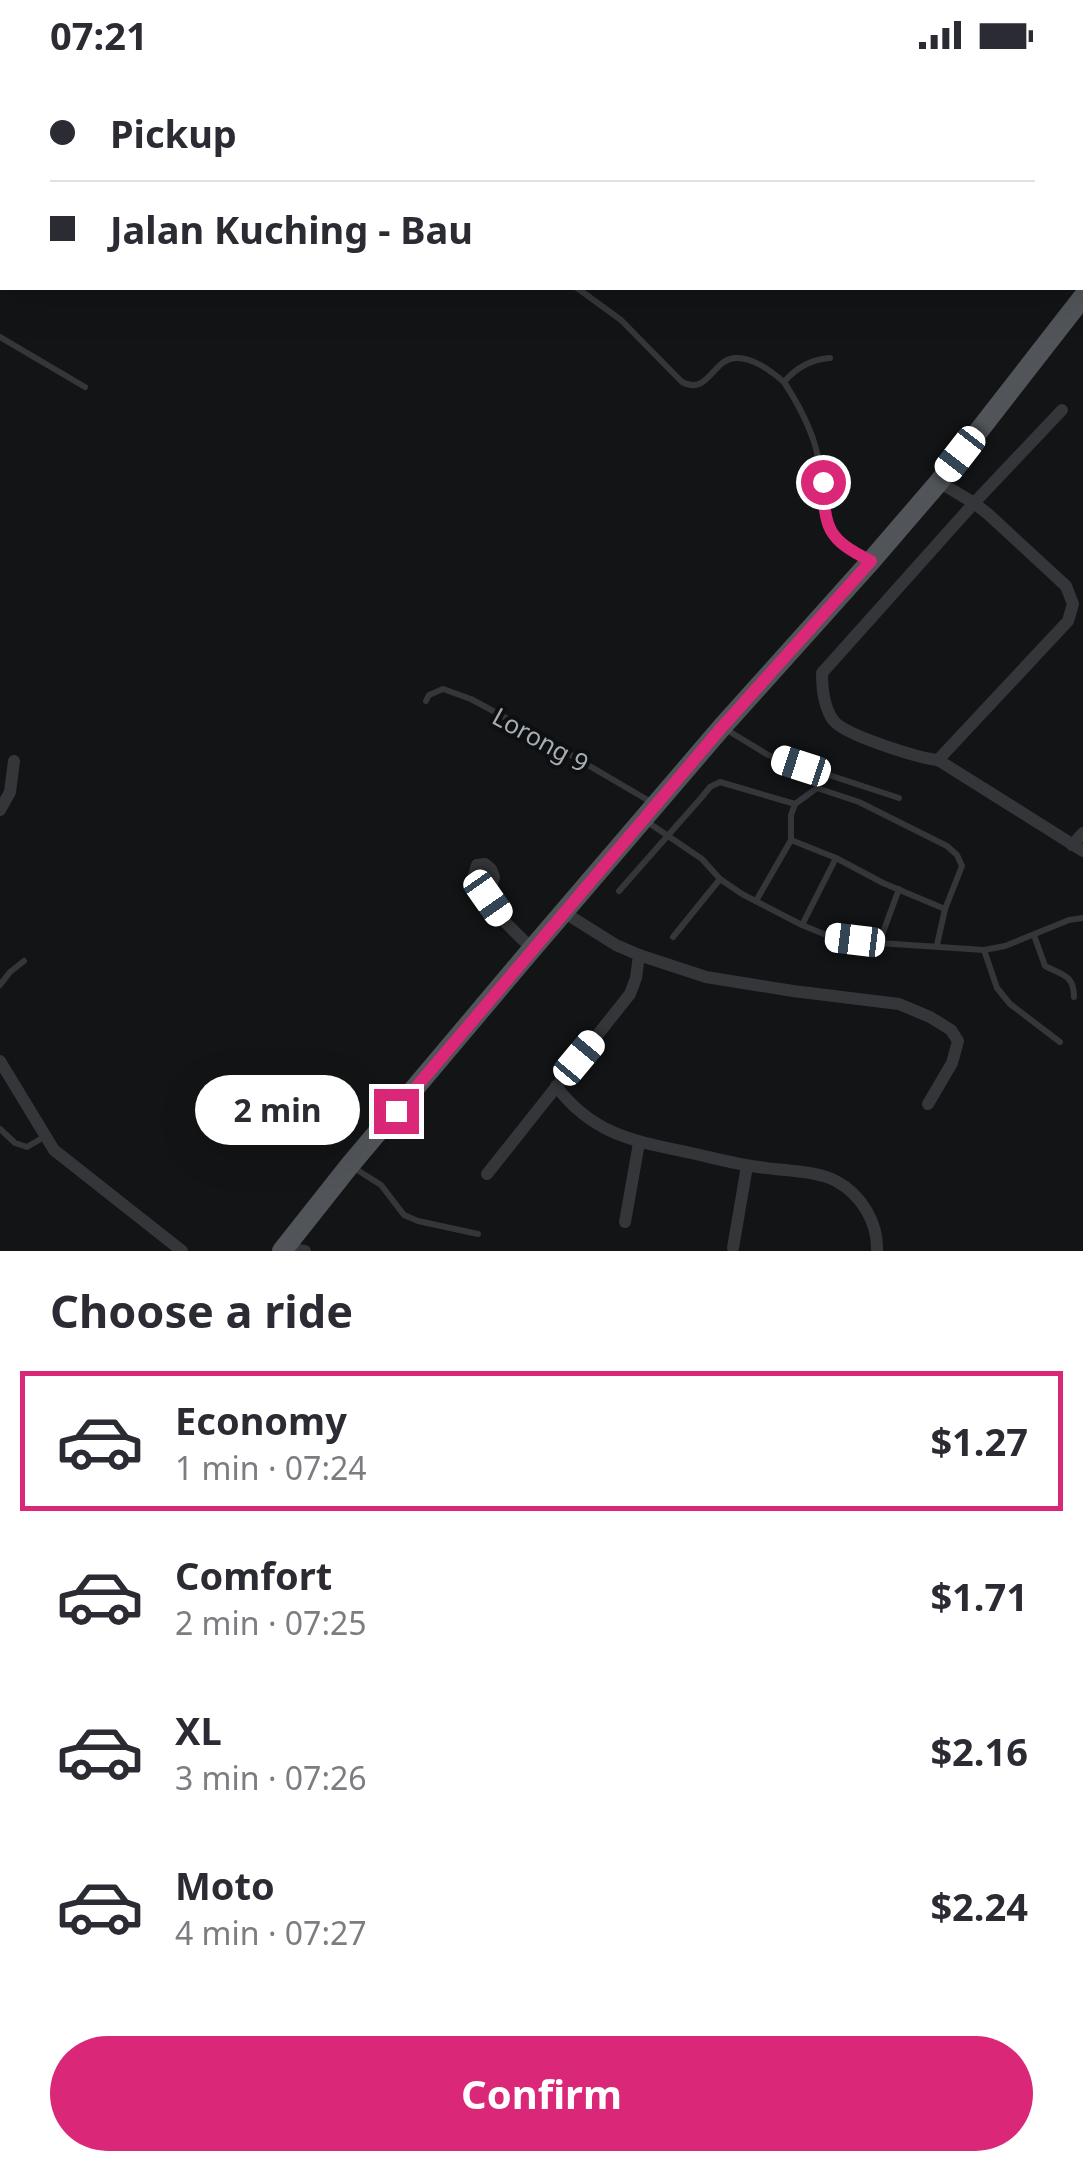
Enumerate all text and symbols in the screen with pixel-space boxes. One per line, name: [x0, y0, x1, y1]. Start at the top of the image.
text: 07:21: [50, 9, 148, 61]
text: Pickup: [110, 107, 237, 159]
text: Jalan Kuching - Bau: [110, 203, 473, 255]
car: [930, 421, 990, 487]
route start: [801, 460, 846, 505]
street label: Lorong 9: [487, 699, 595, 779]
car: [768, 742, 834, 790]
car: [459, 865, 517, 931]
car: [823, 921, 887, 959]
car: [548, 1025, 610, 1091]
callout: 2 min: [196, 1076, 361, 1146]
text: 2 min: [233, 1088, 322, 1131]
route end: [374, 1089, 419, 1134]
text: Choose a ride: [50, 1280, 353, 1341]
text: Economy: [175, 1394, 347, 1446]
icon: car: [55, 1396, 145, 1486]
text: $1.27: [930, 1415, 1028, 1467]
text: 1 min · 07:24: [175, 1446, 367, 1489]
text: Comfort: [175, 1549, 332, 1601]
icon: car: [55, 1551, 145, 1641]
text: $1.71: [930, 1570, 1028, 1622]
text: 2 min · 07:25: [175, 1601, 367, 1644]
text: XL: [175, 1704, 222, 1756]
icon: car: [55, 1706, 145, 1796]
text: $2.16: [930, 1725, 1028, 1777]
text: 3 min · 07:26: [175, 1756, 367, 1799]
text: Moto: [175, 1859, 275, 1911]
icon: car: [55, 1861, 145, 1951]
text: $2.24: [930, 1880, 1028, 1932]
text: 4 min · 07:27: [175, 1911, 367, 1954]
button: Confirm: [50, 2036, 1033, 2151]

